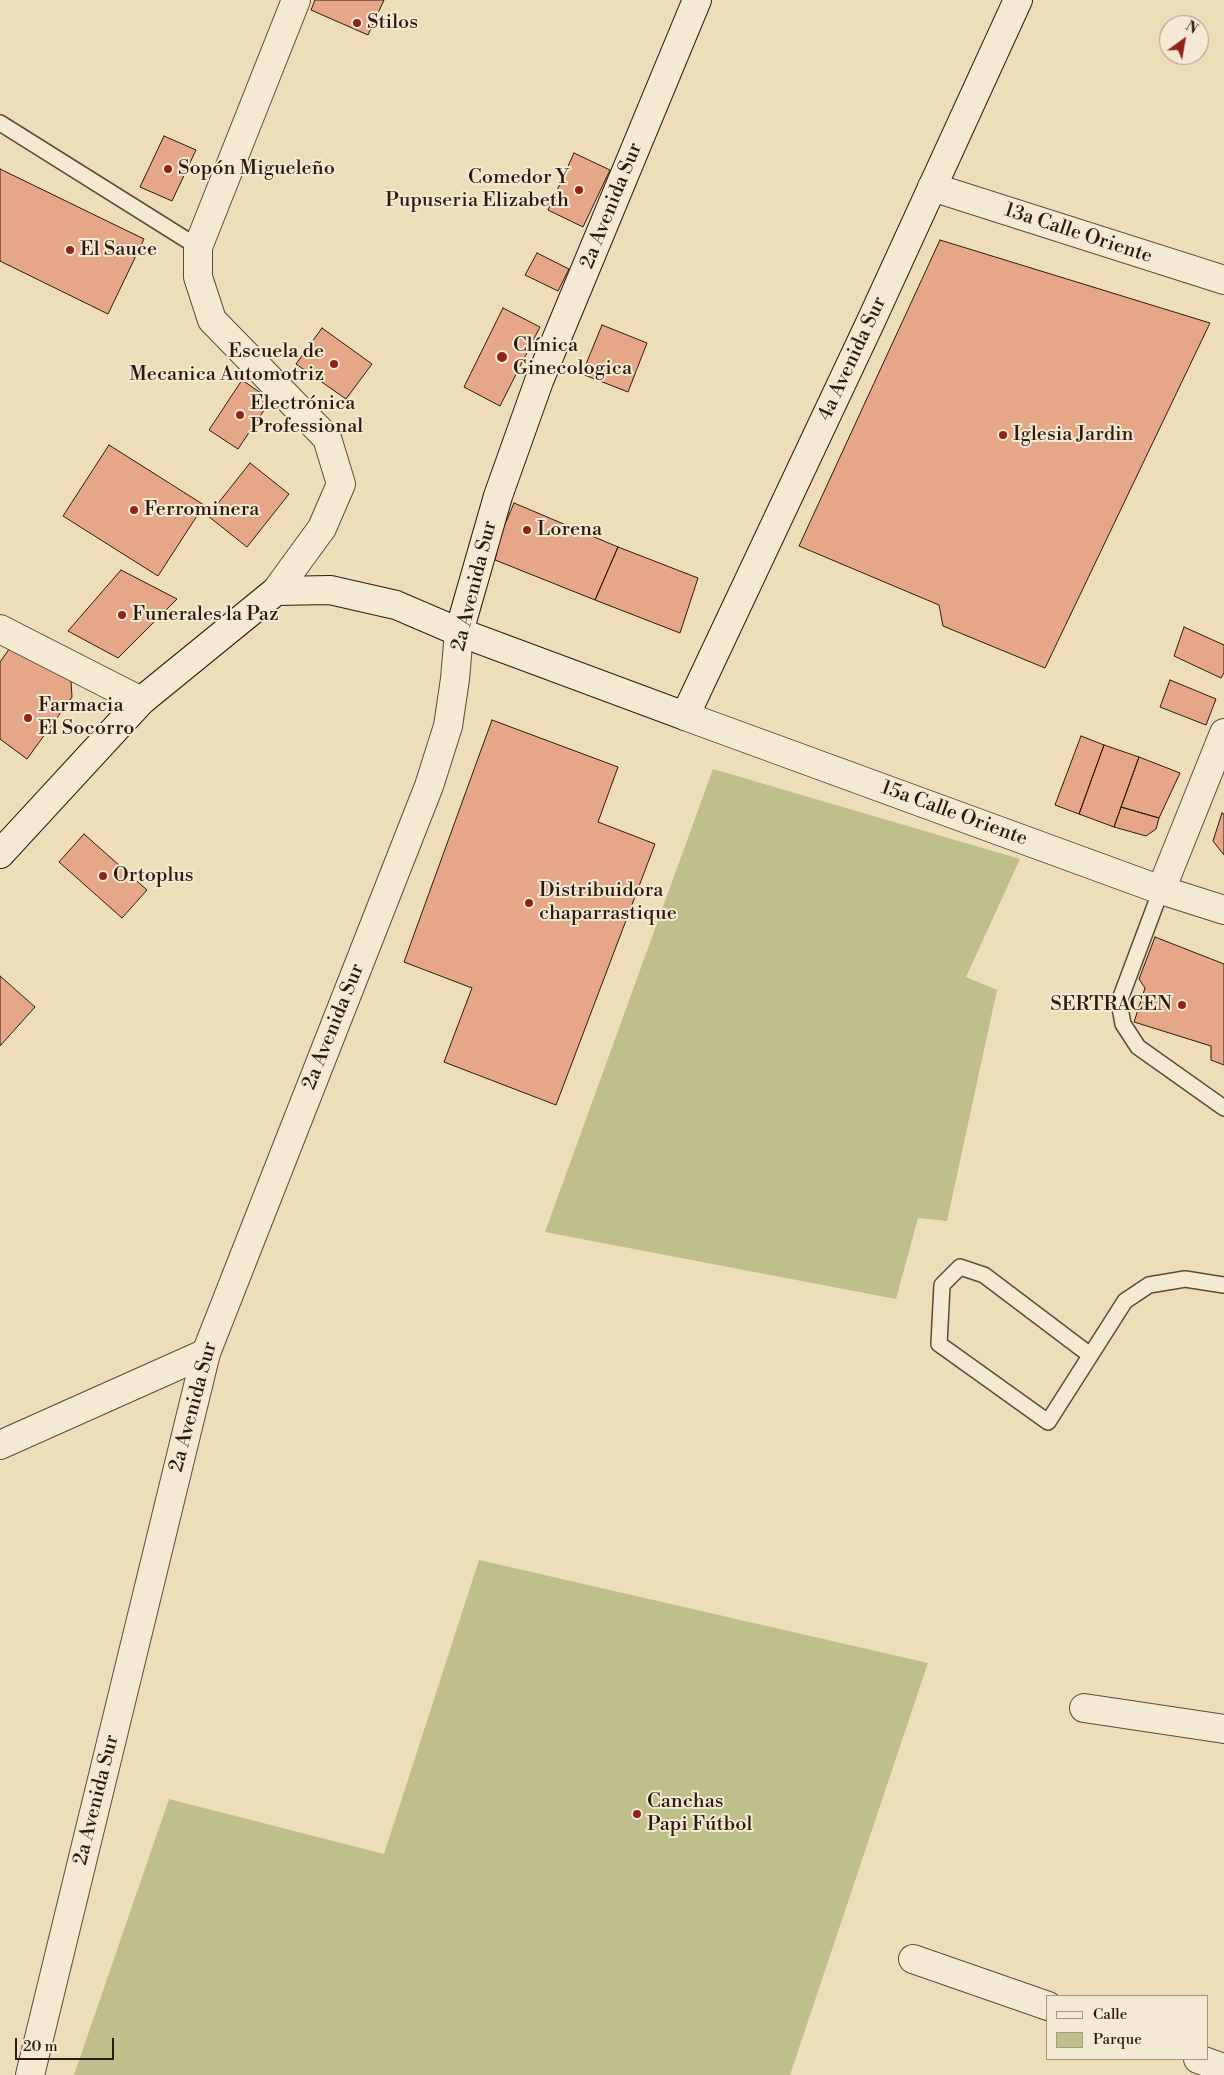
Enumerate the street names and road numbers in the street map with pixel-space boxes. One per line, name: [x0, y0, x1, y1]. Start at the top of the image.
street label: 2a Avenida Sur: [576, 139, 648, 273]
street label: 13a Calle Oriente: [1001, 199, 1155, 269]
street label: 4a Avenida Sur: [814, 293, 892, 425]
street label: 2a Avenida Sur: [447, 518, 503, 654]
street label: 15a Calle Oriente: [877, 776, 1031, 852]
street label: 2a Avenida Sur: [298, 960, 370, 1094]
street label: 2a Avenida Sur: [165, 1339, 223, 1475]
street label: 2a Avenida Sur: [69, 1732, 125, 1868]

